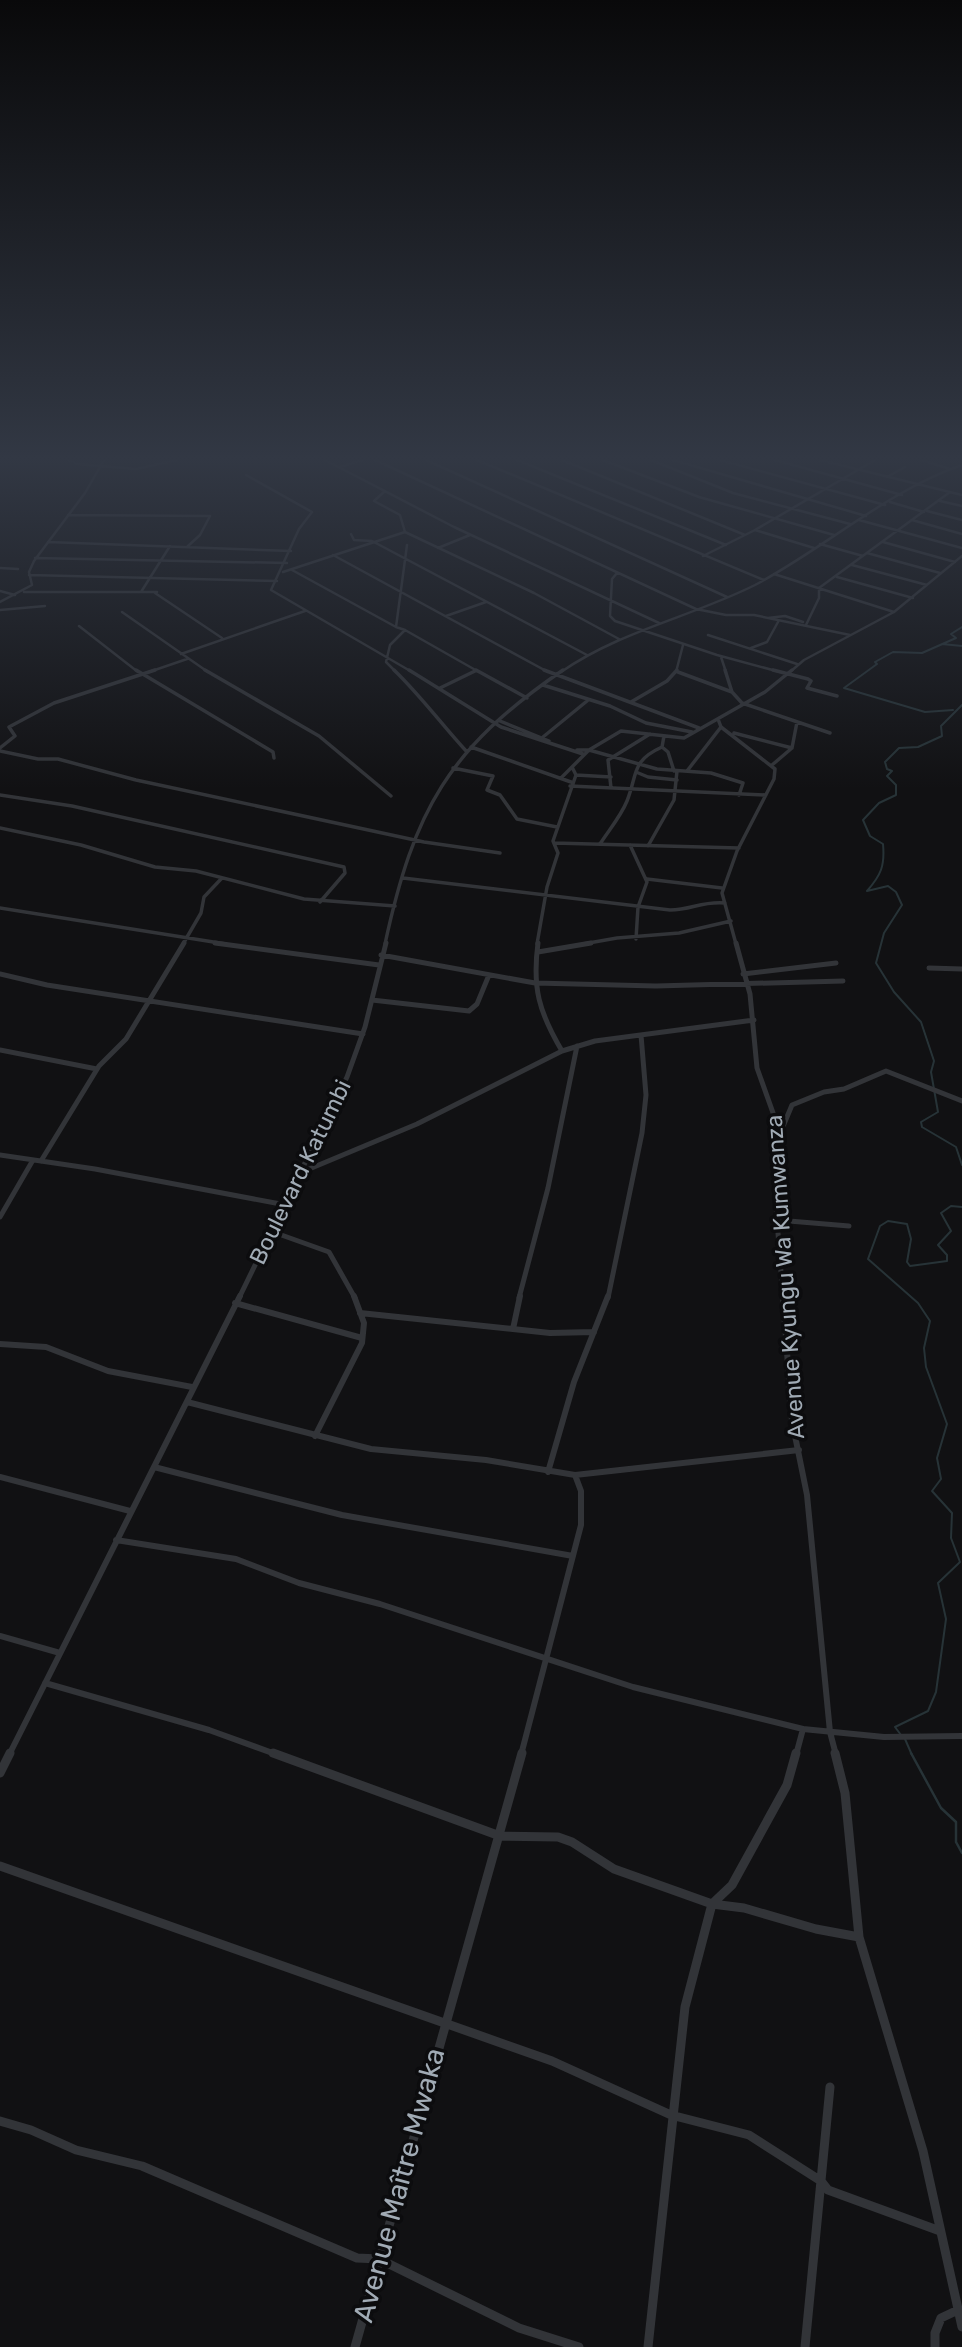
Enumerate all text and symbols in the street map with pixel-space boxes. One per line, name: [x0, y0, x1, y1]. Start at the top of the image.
street label: Boulevard Katumbi: [243, 1075, 357, 1269]
street label: Avenue Kyungu Wa Kumwanza: [760, 1114, 810, 1440]
street label: Avenue Maître Mwaka: [346, 2044, 452, 2326]

